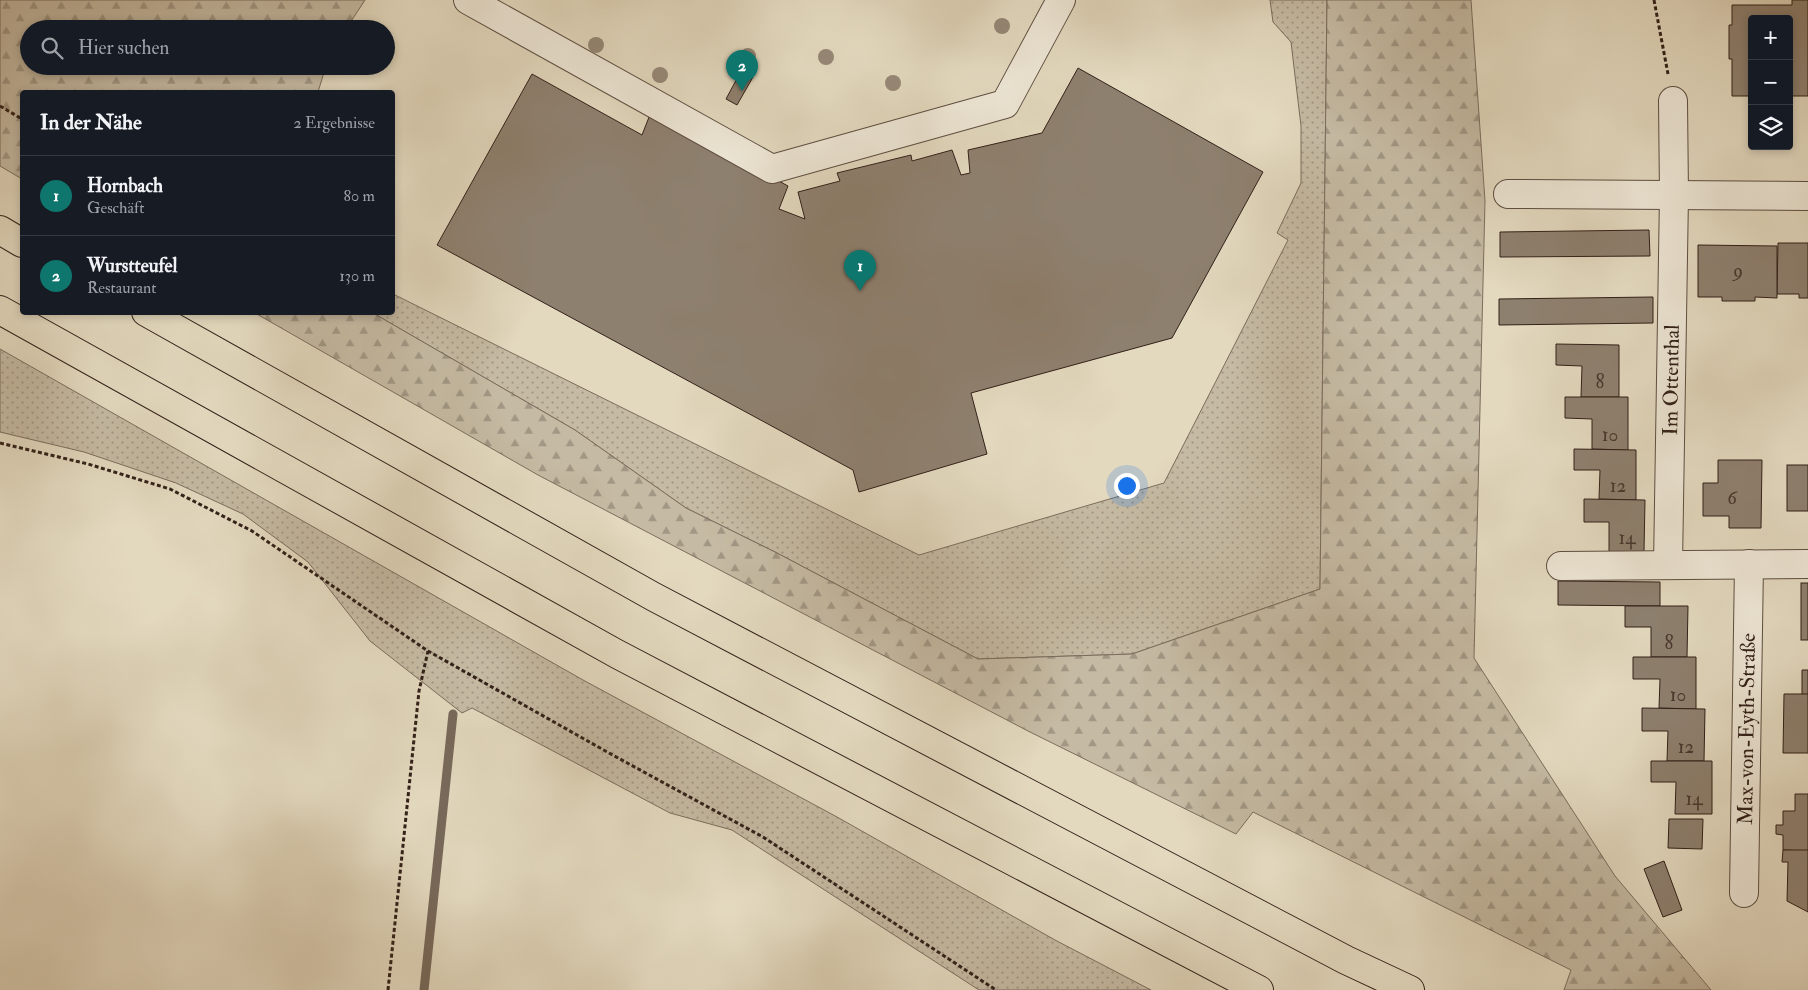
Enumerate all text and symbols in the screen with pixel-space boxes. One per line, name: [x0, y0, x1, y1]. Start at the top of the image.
map controls: [1748, 15, 1793, 150]
button: +: [1748, 15, 1793, 60]
search box: [20, 20, 395, 75]
icon: search: [38, 34, 66, 62]
text: Hier suchen: [78, 36, 169, 60]
pin: 2: [726, 50, 758, 91]
button: −: [1748, 60, 1793, 105]
button: layers: [1748, 105, 1793, 150]
text: In der Nähe: [40, 109, 142, 136]
text: 2 Ergebnisse: [294, 113, 375, 133]
text: Hornbach: [87, 174, 163, 198]
text: 1: [53, 186, 59, 206]
text: 80 m: [344, 186, 375, 206]
text: Geschäft: [87, 198, 144, 218]
pin: 1: [844, 250, 876, 291]
text: Wurstteufel: [87, 254, 177, 278]
house number: 9: [1731, 259, 1743, 283]
text: 2: [52, 266, 60, 286]
text: 130 m: [339, 266, 375, 286]
text: Restaurant: [87, 278, 156, 298]
street label: Im Ottenthal: [1657, 324, 1686, 436]
house number: 8: [1596, 370, 1605, 394]
house number: 10: [1602, 423, 1618, 447]
your location: [1114, 473, 1140, 499]
house number: 12: [1610, 474, 1626, 498]
house number: 6: [1727, 486, 1738, 510]
house number: 14: [1618, 526, 1636, 550]
house number: 8: [1665, 631, 1674, 655]
street label: Max-von-Eyth-Straße: [1732, 633, 1762, 825]
house number: 10: [1670, 683, 1686, 707]
house number: 12: [1678, 735, 1694, 759]
house number: 14: [1685, 787, 1703, 811]

